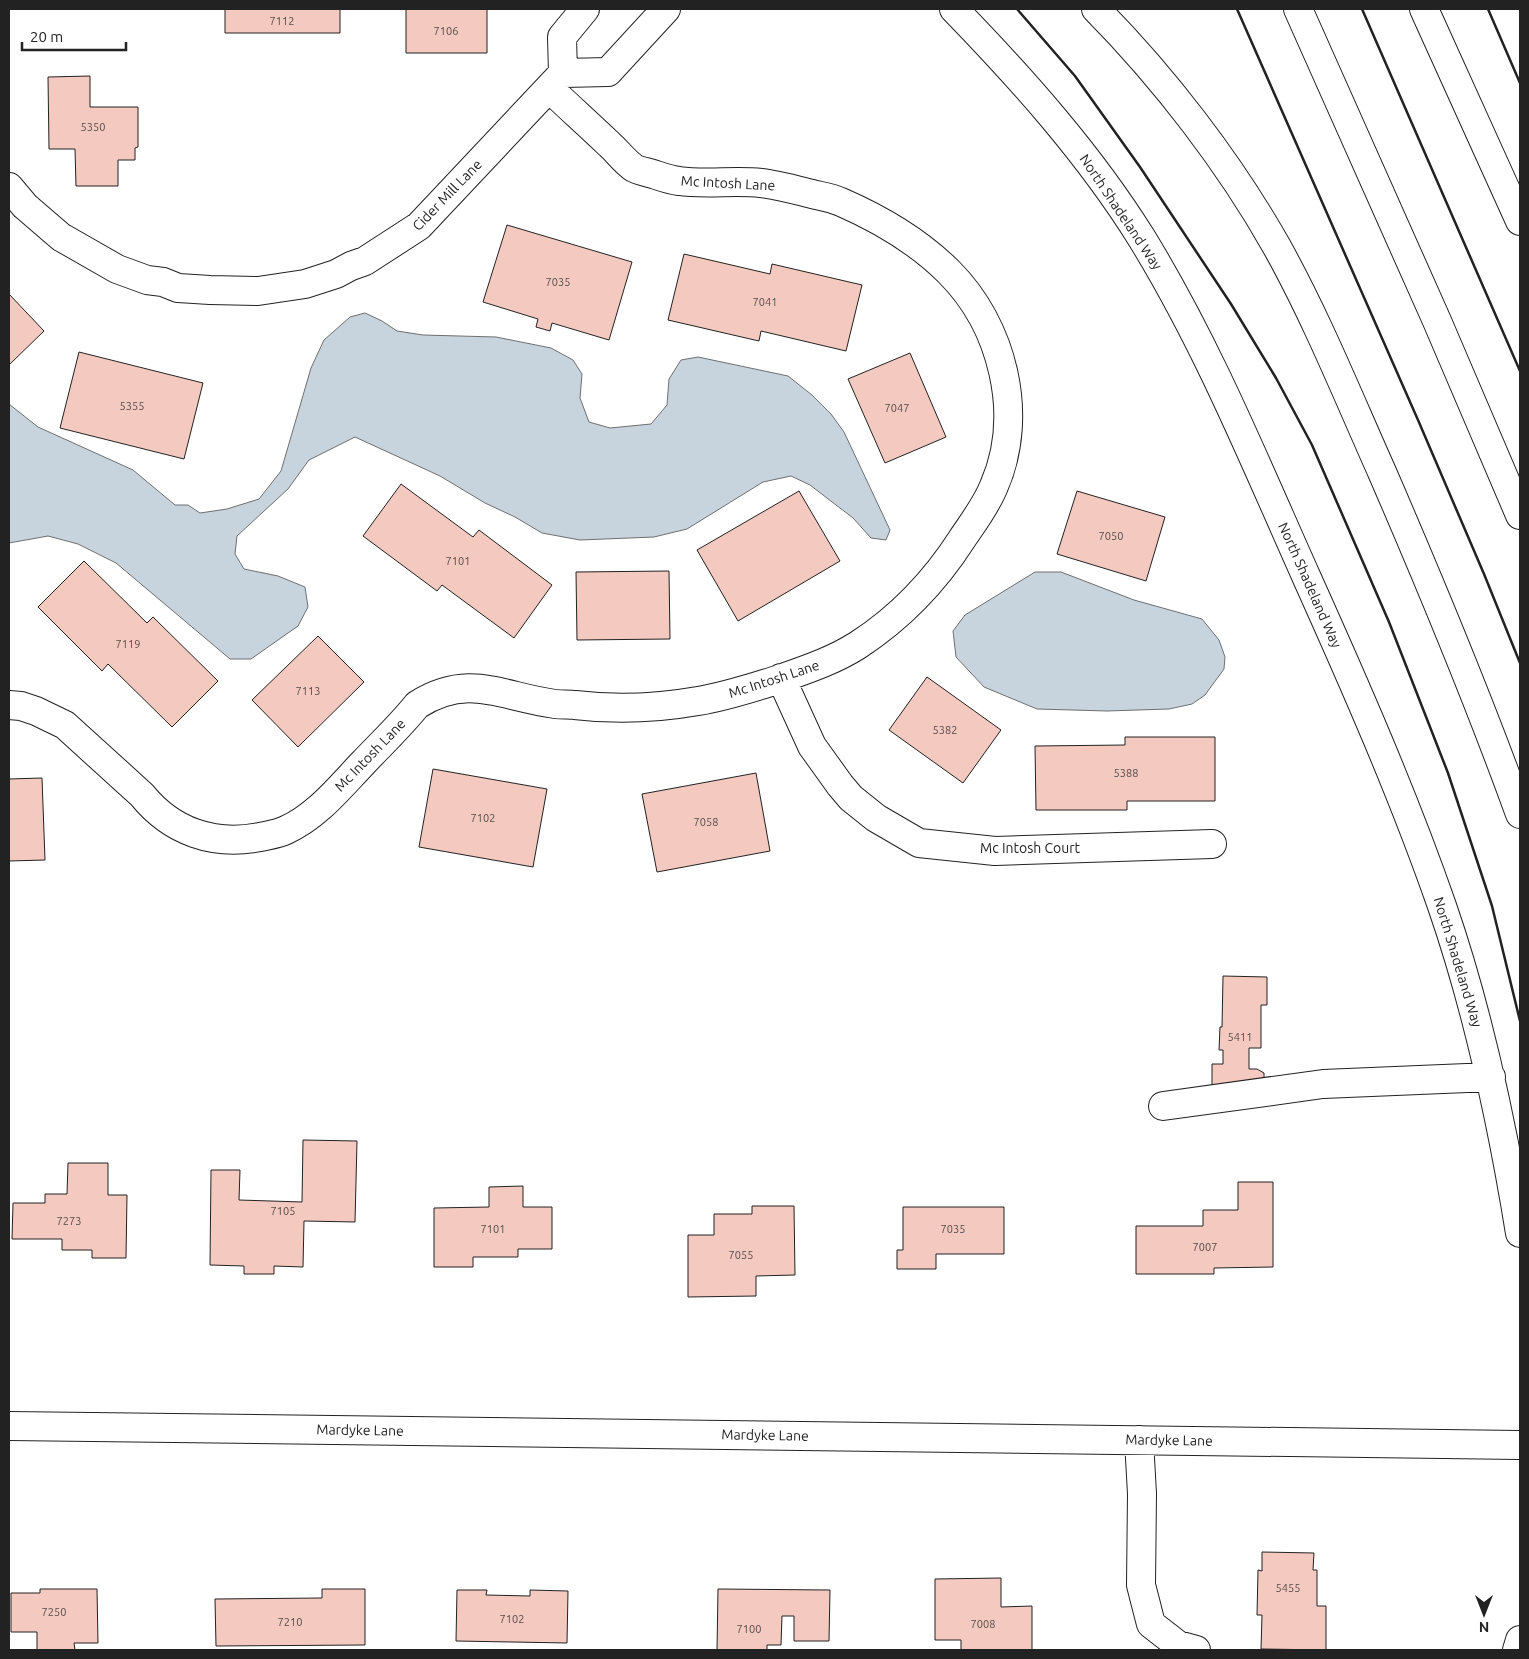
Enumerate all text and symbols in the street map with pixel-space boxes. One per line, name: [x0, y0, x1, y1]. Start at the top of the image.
house number: 7112: [270, 15, 294, 27]
scale bar: [22, 20, 126, 52]
house number: 7106: [434, 25, 458, 37]
text: 20 m: [30, 28, 63, 45]
house number: 5350: [81, 121, 105, 133]
street label: North Shadeland Way: [1076, 151, 1166, 273]
street label: Cider Mill Lane: [409, 156, 485, 234]
street label: Mc Intosh Lane: [680, 173, 776, 193]
house number: 7035: [546, 276, 570, 288]
house number: 7041: [753, 296, 777, 308]
house number: 5355: [120, 400, 144, 412]
house number: 7047: [885, 402, 909, 414]
street label: North Shadeland Way: [1275, 520, 1345, 650]
house number: 7050: [1099, 530, 1123, 542]
house number: 7101: [446, 555, 470, 567]
house number: 7119: [116, 638, 140, 650]
street label: Mc Intosh Lane: [727, 657, 821, 701]
house number: 7113: [296, 685, 320, 697]
street label: Mc Intosh Lane: [331, 715, 409, 795]
house number: 5382: [933, 724, 957, 736]
house number: 5388: [1114, 767, 1138, 779]
house number: 7102: [471, 812, 495, 824]
house number: 7058: [694, 816, 718, 828]
street label: Mc Intosh Court: [980, 840, 1080, 856]
street label: North Shadeland Way: [1431, 895, 1486, 1029]
house number: 5411: [1228, 1031, 1252, 1043]
house number: 7105: [271, 1205, 295, 1217]
house number: 7273: [57, 1215, 81, 1227]
house number: 7101: [481, 1223, 505, 1235]
house number: 7035: [941, 1223, 965, 1235]
house number: 7007: [1193, 1241, 1217, 1253]
house number: 7055: [729, 1249, 753, 1261]
street label: Mardyke Lane: [316, 1421, 404, 1439]
street label: Mardyke Lane: [721, 1426, 809, 1444]
street label: Mardyke Lane: [1125, 1431, 1213, 1449]
house number: 5455: [1276, 1582, 1300, 1594]
north arrow: [1459, 1589, 1509, 1639]
house number: 7250: [42, 1606, 66, 1618]
house number: 7102: [500, 1613, 524, 1625]
house number: 7210: [278, 1616, 302, 1628]
house number: 7008: [971, 1618, 995, 1630]
text: N: [1479, 1619, 1489, 1635]
house number: 7100: [737, 1623, 761, 1635]

